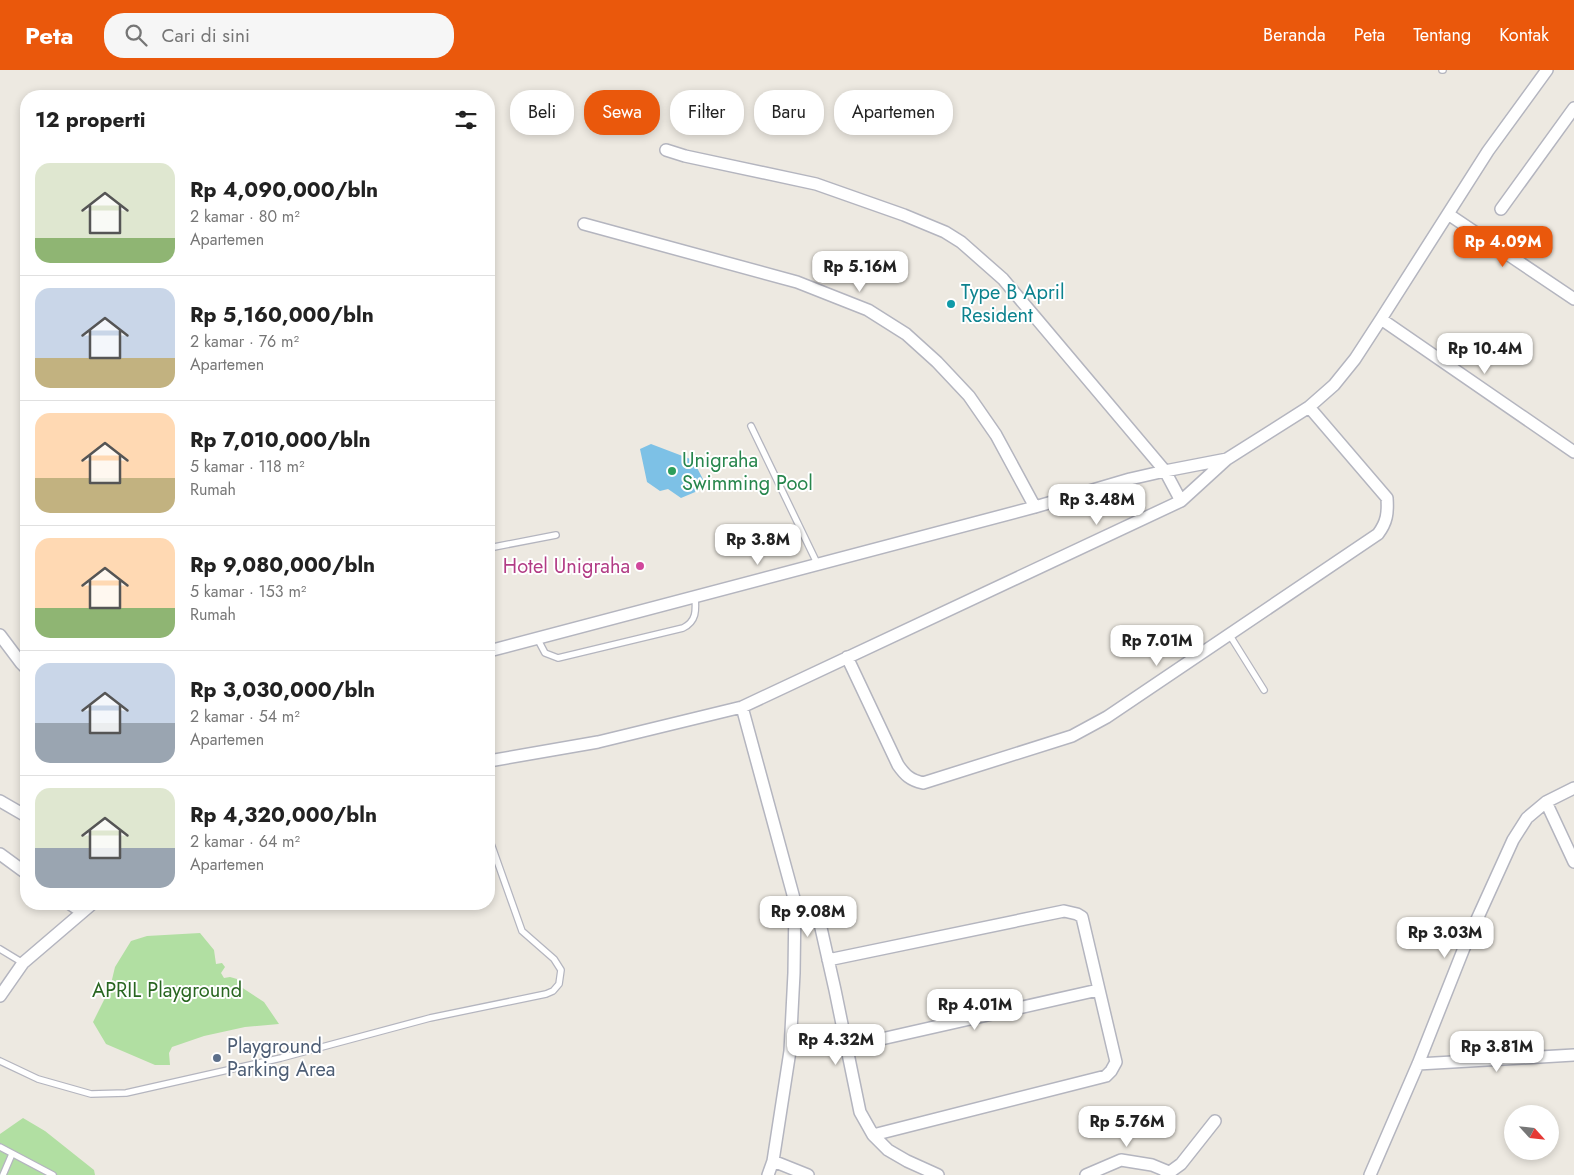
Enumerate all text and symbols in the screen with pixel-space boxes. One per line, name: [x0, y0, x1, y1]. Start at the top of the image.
search box: [104, 13, 454, 58]
text: Peta: [25, 18, 74, 53]
icon: search: [122, 21, 150, 49]
text: Cari di sini: [162, 22, 250, 49]
text: Beranda: [1263, 22, 1326, 48]
text: Peta: [1354, 22, 1385, 48]
text: Tentang: [1413, 22, 1471, 48]
text: Kontak: [1499, 22, 1549, 48]
chip: Beli: [510, 90, 574, 135]
chip: Sewa: [584, 90, 660, 135]
chip: Filter: [670, 90, 744, 135]
chip: Baru: [754, 90, 824, 135]
chip: Apartemen: [834, 90, 953, 135]
text: 12 properti: [35, 105, 146, 135]
icon: filters: [452, 106, 480, 134]
text: Rp 4,090,000/bln: [190, 175, 378, 205]
icon: home: [75, 183, 135, 243]
text: 2 kamar · 80 m²: [190, 205, 300, 228]
pin: Rp 4.09M: [1451, 226, 1555, 268]
text: Apartemen: [190, 228, 264, 251]
text: Rp 4.09M: [1465, 230, 1541, 253]
pin: Rp 5.16M: [808, 250, 912, 293]
text: Rp 5.16M: [823, 255, 897, 278]
place label: Type B April Resident: [961, 278, 1065, 330]
marker: Type B April Resident: [945, 298, 957, 310]
text: Rp 5,160,000/bln: [190, 300, 374, 330]
icon: home: [75, 308, 135, 368]
text: 2 kamar · 76 m²: [190, 330, 299, 353]
pin: Rp 10.4M: [1433, 332, 1537, 375]
text: Rp 10.4M: [1448, 337, 1522, 360]
text: Apartemen: [190, 353, 264, 376]
text: Rp 7,010,000/bln: [190, 425, 371, 455]
icon: home: [75, 433, 135, 493]
place label: Unigraha Swimming Pool: [682, 446, 813, 498]
text: 5 kamar · 118 m²: [190, 455, 305, 478]
marker: Unigraha Swimming Pool: [666, 465, 678, 477]
text: Rumah: [190, 478, 236, 501]
pin: Rp 3.48M: [1045, 484, 1149, 526]
text: Rp 3.48M: [1059, 488, 1135, 511]
pin: Rp 3.8M: [712, 524, 804, 566]
text: Rp 3.8M: [726, 528, 790, 551]
text: Rp 9,080,000/bln: [190, 550, 375, 580]
place label: Hotel Unigraha: [503, 552, 630, 581]
icon: home: [75, 558, 135, 618]
marker: Hotel Unigraha: [634, 560, 646, 572]
text: 5 kamar · 153 m²: [190, 580, 306, 603]
text: Rumah: [190, 603, 236, 626]
pin: Rp 7.01M: [1105, 624, 1209, 667]
text: Rp 7.01M: [1121, 629, 1193, 652]
text: Rp 3,030,000/bln: [190, 675, 375, 705]
icon: home: [75, 683, 135, 743]
text: 2 kamar · 54 m²: [190, 705, 300, 728]
text: Apartemen: [190, 728, 264, 751]
text: Rp 4,320,000/bln: [190, 800, 377, 830]
icon: home: [75, 808, 135, 868]
text: 2 kamar · 64 m²: [190, 830, 300, 853]
text: Apartemen: [190, 853, 264, 876]
pin: Rp 9.08M: [756, 896, 860, 938]
text: Rp 9.08M: [771, 900, 845, 923]
pin: Rp 3.03M: [1393, 916, 1497, 959]
text: Rp 3.03M: [1408, 921, 1482, 944]
park label: APRIL Playground: [92, 976, 242, 1005]
pin: Rp 4.01M: [923, 988, 1027, 1031]
text: Rp 4.01M: [938, 993, 1012, 1016]
pin: Rp 4.32M: [784, 1024, 888, 1066]
text: Rp 4.32M: [798, 1028, 874, 1051]
pin: Rp 3.81M: [1445, 1030, 1549, 1073]
place label: Playground Parking Area: [227, 1032, 335, 1084]
text: Rp 3.81M: [1461, 1035, 1533, 1058]
marker: Playground Parking Area: [211, 1052, 223, 1064]
north arrow: [1504, 1105, 1559, 1160]
map controls: [1504, 1105, 1559, 1160]
pin: Rp 5.76M: [1075, 1106, 1179, 1148]
text: Rp 5.76M: [1089, 1110, 1165, 1133]

